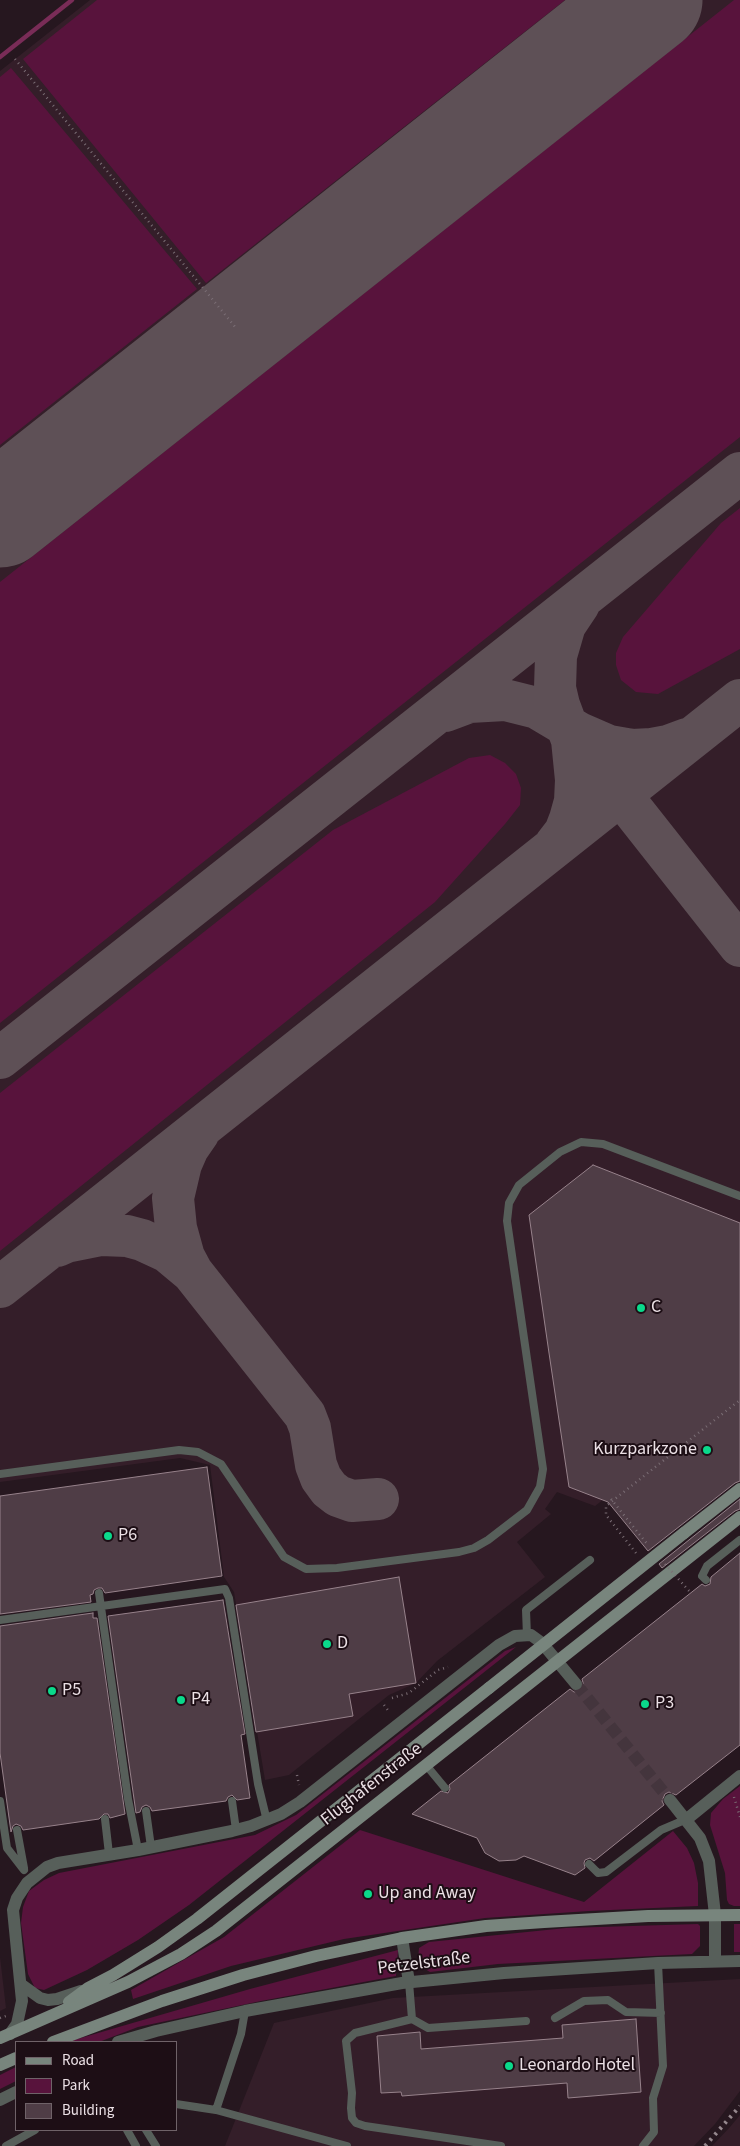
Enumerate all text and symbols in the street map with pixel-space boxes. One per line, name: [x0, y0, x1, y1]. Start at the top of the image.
place label: C: [651, 1297, 661, 1319]
marker: C: [635, 1302, 647, 1314]
place label: Kurzparkzone: [593, 1439, 697, 1461]
marker: Kurzparkzone: [701, 1444, 713, 1456]
place label: P6: [118, 1525, 137, 1547]
marker: P6: [102, 1530, 114, 1542]
place label: D: [337, 1633, 348, 1655]
marker: D: [321, 1638, 333, 1650]
place label: P5: [62, 1680, 81, 1702]
marker: P5: [46, 1685, 58, 1697]
place label: P4: [191, 1689, 210, 1711]
place label: P3: [655, 1693, 674, 1715]
marker: P4: [175, 1694, 187, 1706]
marker: P3: [639, 1698, 651, 1710]
street label: Flughafenstraße: [317, 1739, 427, 1831]
place label: Up and Away: [378, 1883, 476, 1905]
marker: Up and Away: [362, 1888, 374, 1900]
street label: Petzelstraße: [377, 1948, 471, 1980]
legend: [15, 2041, 178, 2131]
text: Road: [62, 2050, 94, 2071]
place label: Leonardo Hotel: [519, 2055, 635, 2077]
marker: Leonardo Hotel: [503, 2060, 515, 2072]
text: Park: [62, 2075, 90, 2096]
text: Building: [62, 2100, 114, 2121]

